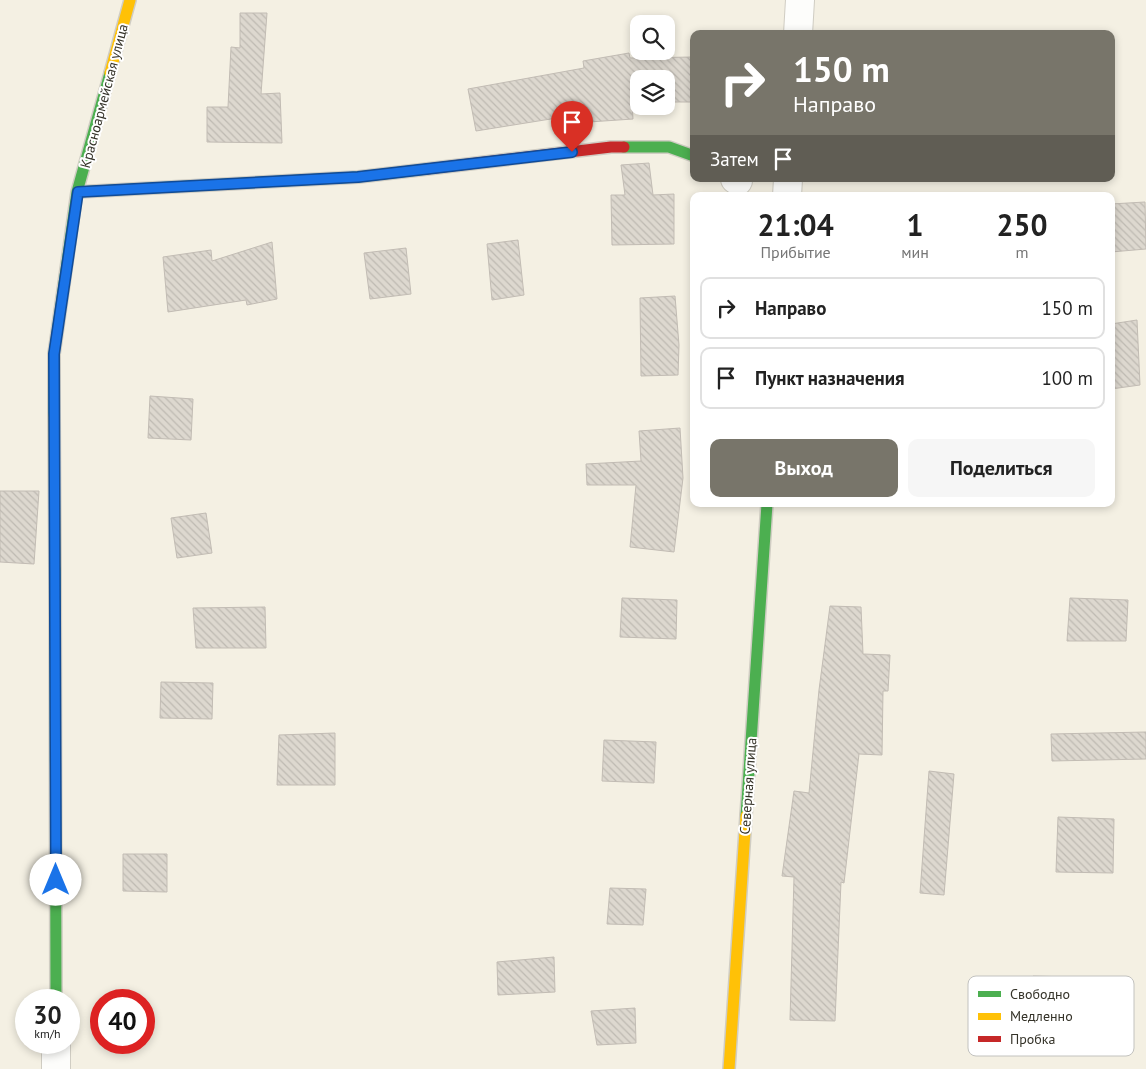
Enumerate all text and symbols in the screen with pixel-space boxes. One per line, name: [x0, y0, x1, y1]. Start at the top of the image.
map controls: [630, 15, 675, 115]
button: search: [630, 15, 675, 60]
street label: Красноармейская улица: [76, 22, 132, 170]
text: 150 m: [793, 46, 890, 92]
icon: right: [710, 50, 775, 115]
button: layers: [630, 70, 675, 115]
text: Направо: [793, 90, 876, 118]
pin: [551, 101, 593, 152]
icon: arrive: [558, 108, 586, 136]
icon: arrive: [769, 145, 797, 173]
text: Затем: [710, 147, 759, 171]
text: 21:04: [758, 205, 834, 244]
text: 1: [907, 205, 924, 244]
text: 250: [996, 205, 1047, 244]
text: Прибытие: [760, 242, 831, 262]
text: мин: [901, 242, 929, 262]
text: m: [1015, 242, 1028, 262]
icon: right: [712, 294, 740, 322]
text: Направо: [755, 296, 826, 320]
text: 150 m: [1041, 296, 1093, 320]
icon: arrive: [712, 364, 740, 392]
text: Пункт назначения: [755, 366, 905, 390]
text: 100 m: [1041, 366, 1093, 390]
button: Выход: [710, 439, 898, 497]
button: Поделиться: [908, 439, 1095, 497]
street label: Северная улица: [736, 737, 760, 835]
position arrow: [29, 853, 81, 905]
legend: [968, 976, 1134, 1056]
text: Свободно: [1010, 985, 1070, 1003]
speed limit sign: 40: [90, 989, 155, 1054]
text: 30: [33, 999, 62, 1031]
text: Медленно: [1010, 1007, 1073, 1025]
text: km/h: [34, 1026, 61, 1041]
text: Пробка: [1010, 1030, 1055, 1048]

